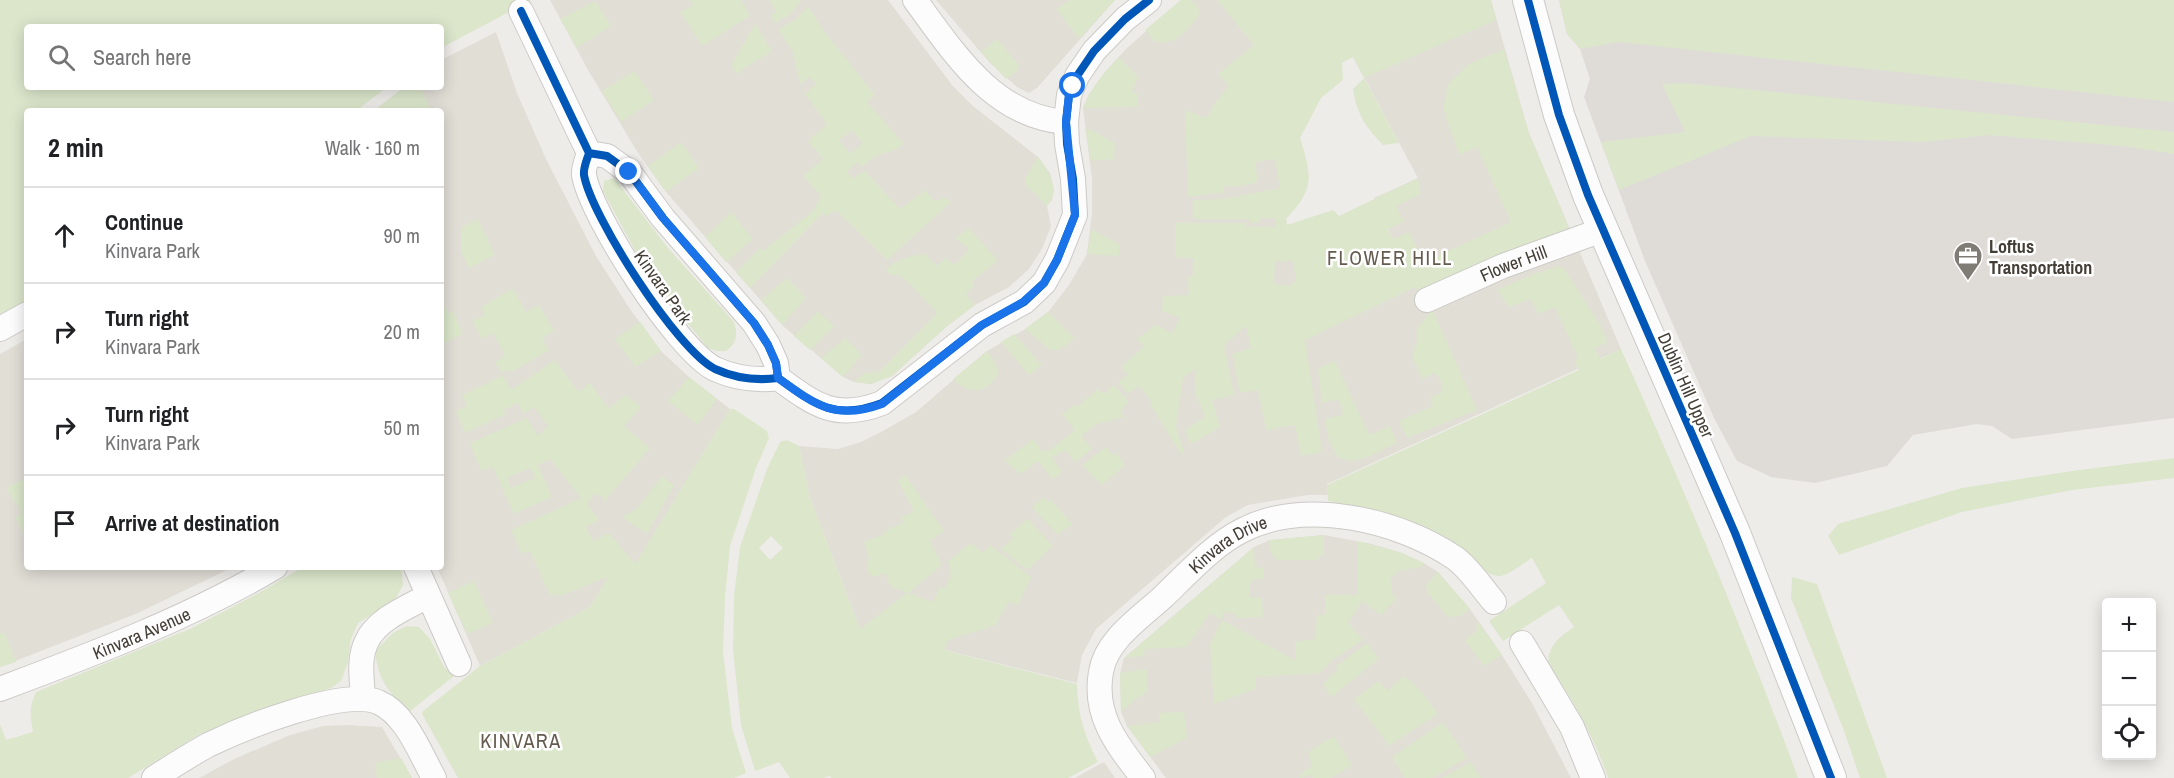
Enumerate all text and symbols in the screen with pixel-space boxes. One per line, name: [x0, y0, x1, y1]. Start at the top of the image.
search box: [24, 24, 444, 90]
icon: search: [45, 41, 78, 74]
text: Search here: [93, 42, 191, 72]
route start: [1059, 72, 1085, 98]
text: 2 min: [48, 130, 104, 165]
text: Walk · 160 m: [325, 134, 420, 161]
route end: [615, 158, 641, 184]
text: Continue: [105, 207, 183, 237]
icon: ahead: [48, 219, 81, 252]
text: 90 m: [384, 222, 420, 249]
place label: Loftus Transportation: [1989, 234, 2092, 280]
text: Kinvara Park: [105, 237, 200, 264]
street label: Flower Hill: [1476, 239, 1550, 287]
office icon: Loftus Transportation: [1952, 240, 1984, 282]
district label: FLOWER HILL: [1327, 244, 1453, 271]
street label: Kinvara Park: [628, 245, 698, 330]
text: Turn right: [105, 303, 189, 333]
icon: right: [48, 315, 81, 348]
text: 20 m: [384, 318, 420, 345]
street label: Dublin Hill Upper: [1652, 329, 1720, 441]
text: Kinvara Park: [105, 333, 200, 360]
text: Turn right: [105, 399, 189, 429]
icon: right: [48, 411, 81, 444]
text: 50 m: [384, 414, 420, 441]
text: Kinvara Park: [105, 429, 200, 456]
icon: arrive: [48, 507, 81, 540]
text: Arrive at destination: [105, 508, 279, 538]
street label: Kinvara Drive: [1183, 509, 1270, 579]
map controls: [2102, 598, 2156, 760]
button: +: [2102, 598, 2156, 652]
street label: Kinvara Avenue: [89, 601, 194, 665]
button: −: [2102, 652, 2156, 706]
button: locate: [2102, 706, 2156, 760]
district label: KINVARA: [480, 727, 562, 754]

